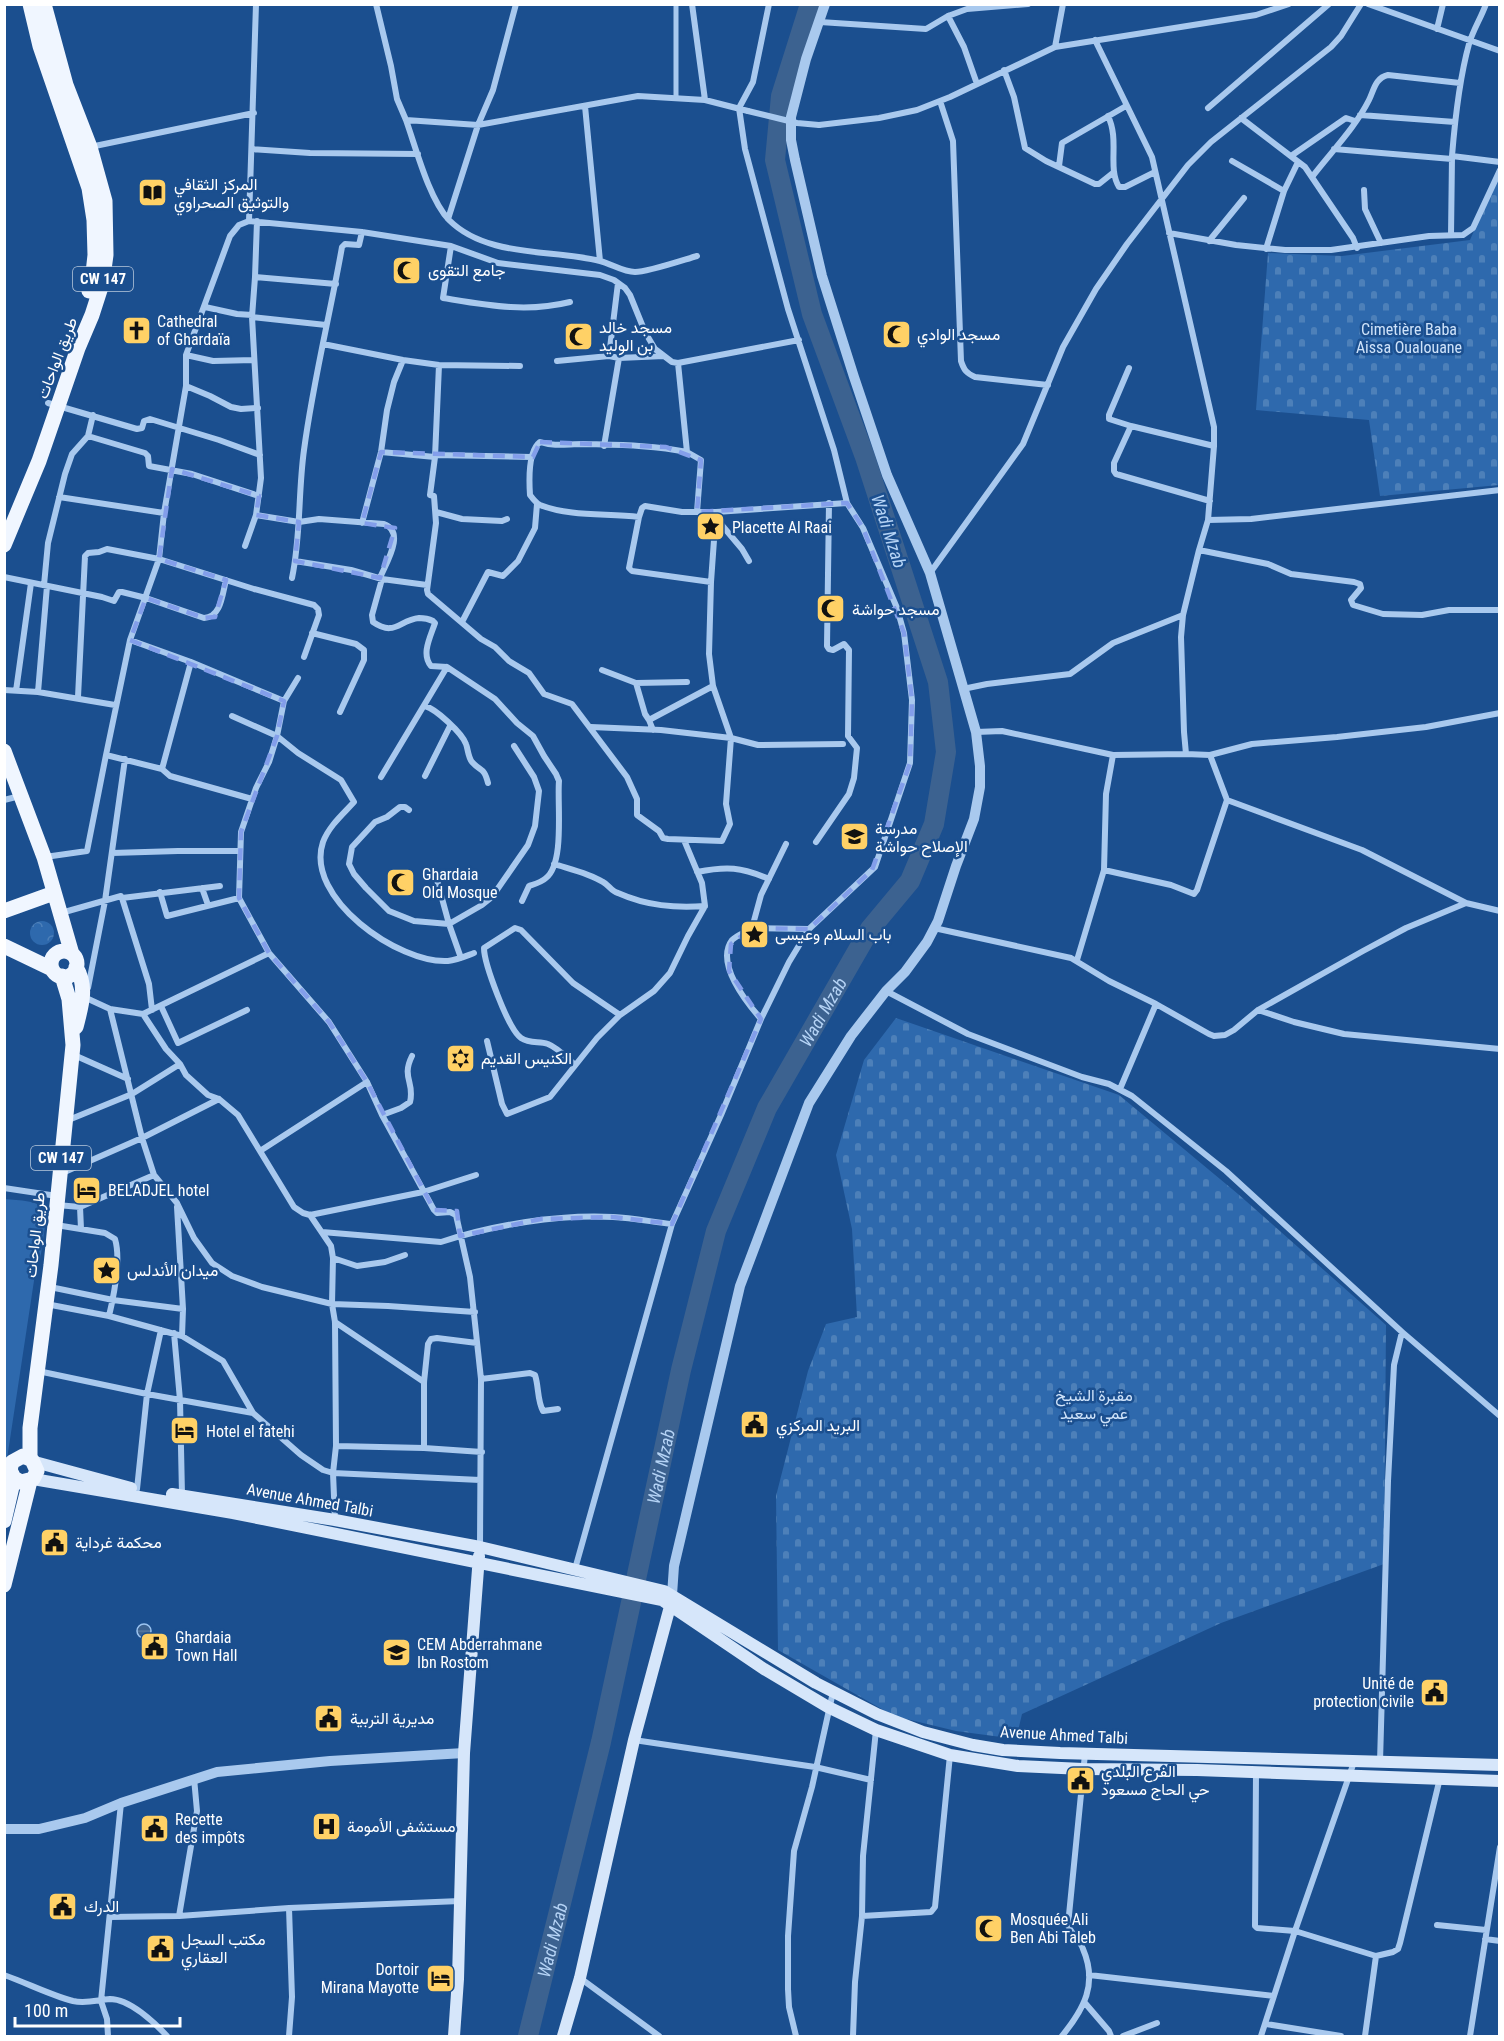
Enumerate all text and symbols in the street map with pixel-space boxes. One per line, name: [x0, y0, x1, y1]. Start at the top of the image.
place label: المركز الثقافي والتوثيق الصحراوي: [174, 175, 289, 216]
library icon: المركز الثقافي والتوثيق الصحراوي: [137, 177, 169, 209]
mosque icon: جامع التقوى: [391, 254, 423, 286]
place label: جامع التقوى: [428, 261, 506, 282]
road number: CW 147: [73, 267, 133, 291]
place label: Cathedral of Ghardaïa: [157, 312, 230, 349]
church icon: Cathedral of Ghardaïa: [120, 314, 152, 346]
street label: طريق الواحات: [33, 315, 82, 402]
place label: مسجد خالد بن الوليد: [599, 318, 672, 356]
mosque icon: مسجد الوادي: [880, 318, 912, 350]
mosque icon: مسجد خالد بن الوليد: [562, 320, 594, 352]
park label: Cimetière Baba Aissa Oualouane: [1356, 320, 1462, 357]
place label: مسجد الوادي: [917, 325, 1000, 348]
water label: Wadi Mzab: [867, 492, 911, 570]
place icon: Placette Al Raai: [695, 511, 727, 543]
place label: Placette Al Raai: [732, 518, 832, 537]
mosque icon: مسجد حواشة: [815, 593, 847, 625]
place label: مسجد حواشة: [852, 600, 940, 620]
place label: مدرسة الإصلاح حواشة: [875, 819, 968, 858]
school or university icon: مدرسة الإصلاح حواشة: [838, 821, 870, 853]
place label: Ghardaia Old Mosque: [422, 865, 498, 902]
mosque icon: Ghardaia Old Mosque: [385, 867, 417, 899]
place icon: باب السلام وعيسى: [738, 918, 770, 950]
place label: باب السلام وعيسى: [775, 925, 891, 945]
water label: Wadi Mzab: [794, 974, 850, 1050]
synagogue icon: الكنيس القديم: [444, 1042, 476, 1074]
place label: الكنيس القديم: [481, 1049, 572, 1069]
road number: CW 147: [31, 1146, 91, 1170]
hotel icon: BELADJEL hotel: [71, 1174, 103, 1206]
place label: BELADJEL hotel: [108, 1181, 209, 1200]
street label: طريق الواحات: [21, 1191, 50, 1279]
place icon: ميدان الأندلس: [90, 1254, 122, 1286]
place label: ميدان الأندلس: [127, 1261, 218, 1281]
park label: مقبرة الشيخ عمي سعيد: [1055, 1386, 1133, 1427]
public building icon: البريد المركزي: [739, 1409, 771, 1441]
hotel icon: Hotel el fatehi: [169, 1415, 201, 1447]
place label: البريد المركزي: [776, 1416, 860, 1439]
place label: Hotel el fatehi: [206, 1422, 295, 1441]
water label: Wadi Mzab: [642, 1427, 679, 1506]
street label: Avenue Ahmed Talbi: [245, 1480, 375, 1520]
public building icon: محكمة غرداية: [38, 1526, 70, 1558]
place label: محكمة غرداية: [75, 1533, 162, 1553]
place label: Ghardaia Town Hall: [175, 1628, 237, 1665]
public building icon: Ghardaia Town Hall: [138, 1630, 170, 1662]
place label: CEM Abderrahmane Ibn Rostom: [417, 1635, 542, 1672]
school or university icon: CEM Abderrahmane Ibn Rostom: [380, 1637, 412, 1669]
place label: Unité de protection civile: [1313, 1674, 1414, 1711]
public building icon: Unité de protection civile: [1419, 1676, 1451, 1708]
public building icon: مديرية التربية: [313, 1702, 345, 1734]
place label: مديرية التربية: [350, 1709, 434, 1729]
street label: Avenue Ahmed Talbi: [1000, 1722, 1128, 1748]
place label: الفرع البلدي حي الحاج مسعود: [1101, 1762, 1210, 1803]
public building icon: الفرع البلدي حي الحاج مسعود: [1064, 1764, 1096, 1796]
place label: Recette des impôts: [175, 1810, 245, 1847]
hospital icon: مستشفى الأمومة: [310, 1810, 342, 1842]
public building icon: Recette des impôts: [138, 1812, 170, 1844]
place label: مستشفى الأمومة: [347, 1817, 456, 1837]
public building icon: الدرك: [47, 1890, 79, 1922]
place label: الدرك: [84, 1897, 119, 1917]
water label: Wadi Mzab: [533, 1900, 571, 1979]
place label: Mosquée Ali Ben Abi Taleb: [1010, 1910, 1096, 1947]
mosque icon: Mosquée Ali Ben Abi Taleb: [973, 1912, 1005, 1944]
place label: مكتب السجل العقاري: [181, 1930, 265, 1971]
public building icon: مكتب السجل العقاري: [144, 1932, 176, 1964]
place label: Dortoir Mirana Mayotte: [321, 1960, 419, 1997]
hotel icon: Dortoir Mirana Mayotte: [424, 1962, 456, 1994]
scale bar: [15, 1990, 180, 2028]
text: 100 m: [24, 2000, 68, 2021]

